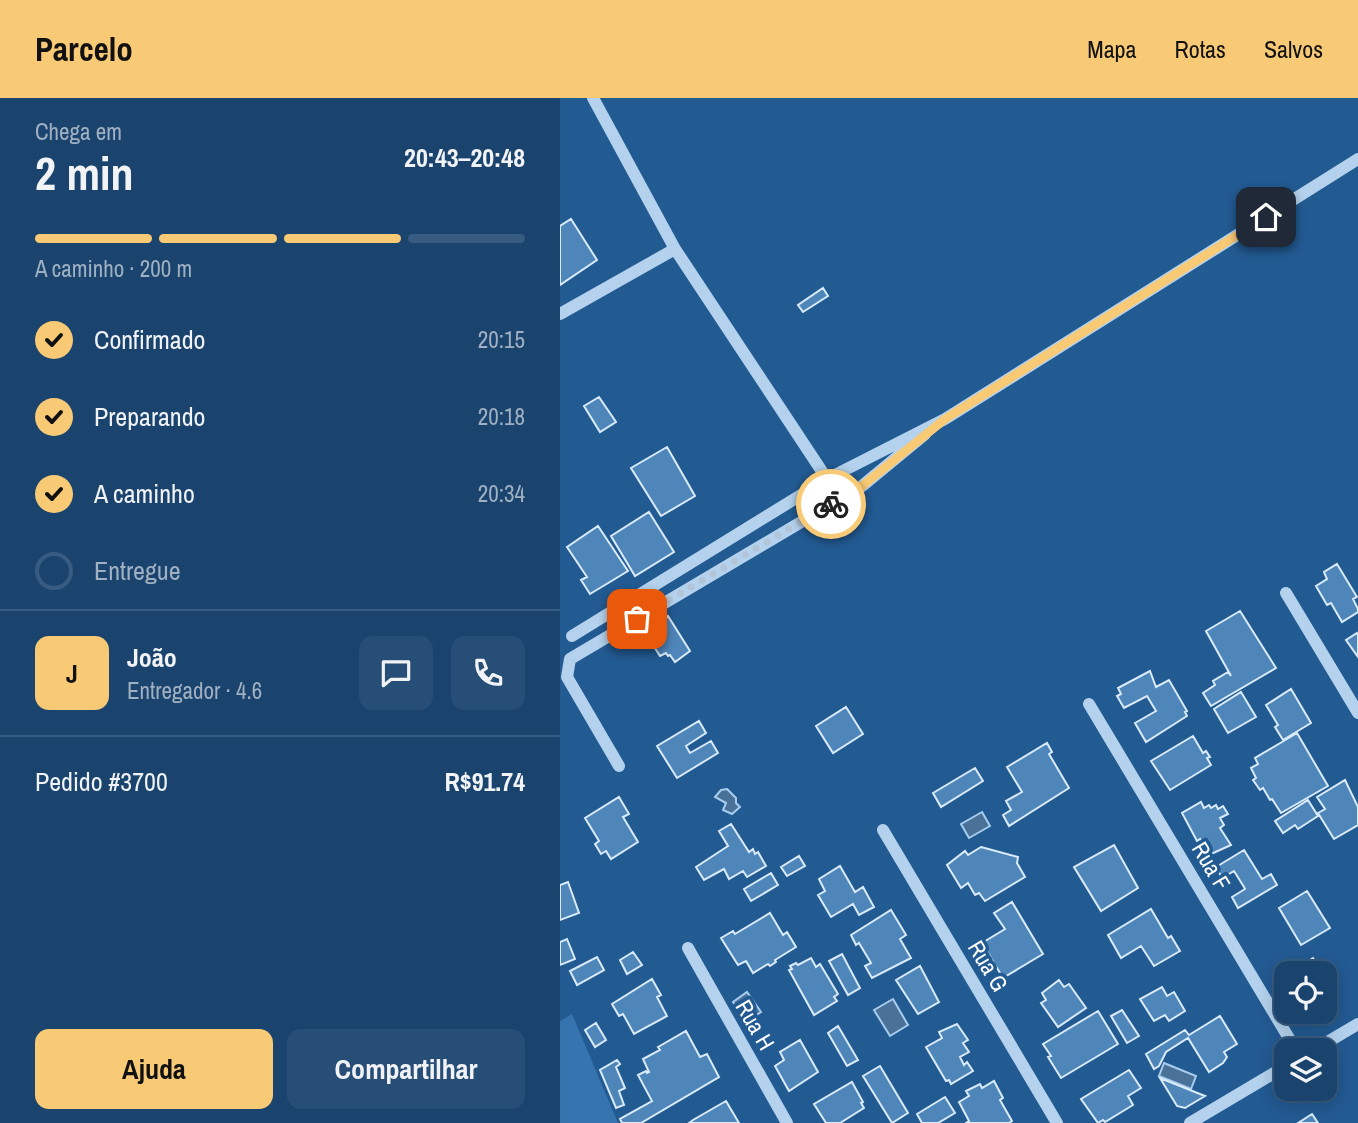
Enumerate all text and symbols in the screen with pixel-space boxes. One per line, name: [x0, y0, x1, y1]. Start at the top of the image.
text: Parcelo: [35, 27, 133, 71]
text: Mapa: [1087, 33, 1137, 65]
text: Rotas: [1175, 33, 1226, 65]
text: Salvos: [1264, 33, 1323, 65]
text: Chega em: [35, 116, 122, 147]
text: 20:43–20:48: [404, 140, 525, 175]
text: 2 min: [35, 142, 134, 204]
pin: [1236, 187, 1296, 247]
icon: home: [1247, 198, 1285, 236]
text: A caminho · 200 m: [35, 253, 192, 284]
icon: check: [35, 321, 73, 359]
text: Confirmado: [94, 322, 205, 357]
text: 20:15: [478, 324, 525, 355]
icon: check: [35, 398, 73, 436]
text: Preparando: [94, 399, 205, 434]
text: 20:18: [478, 401, 525, 432]
courier: [796, 469, 866, 539]
icon: check: [35, 475, 73, 513]
text: A caminho: [94, 476, 195, 511]
text: 20:34: [478, 478, 525, 509]
icon: bike: [812, 485, 850, 523]
text: Entregue: [94, 553, 181, 588]
pin: [607, 589, 667, 649]
icon: bag: [618, 600, 656, 638]
button: chat: [359, 636, 433, 710]
button: phone: [451, 636, 525, 710]
text: João: [127, 640, 177, 675]
text: J: [66, 656, 78, 691]
text: Entregador · 4.6: [127, 675, 262, 706]
text: Pedido #3700: [35, 764, 168, 799]
text: R$91.74: [444, 764, 525, 799]
street label: Rua F: [1185, 836, 1238, 896]
street label: Rua G: [961, 934, 1016, 997]
map controls: [1274, 961, 1337, 1101]
button: locate: [1274, 961, 1337, 1024]
street label: Rua H: [729, 994, 782, 1056]
button: Ajuda: [35, 1029, 273, 1109]
button: Compartilhar: [287, 1029, 525, 1109]
button: layers: [1274, 1038, 1337, 1101]

